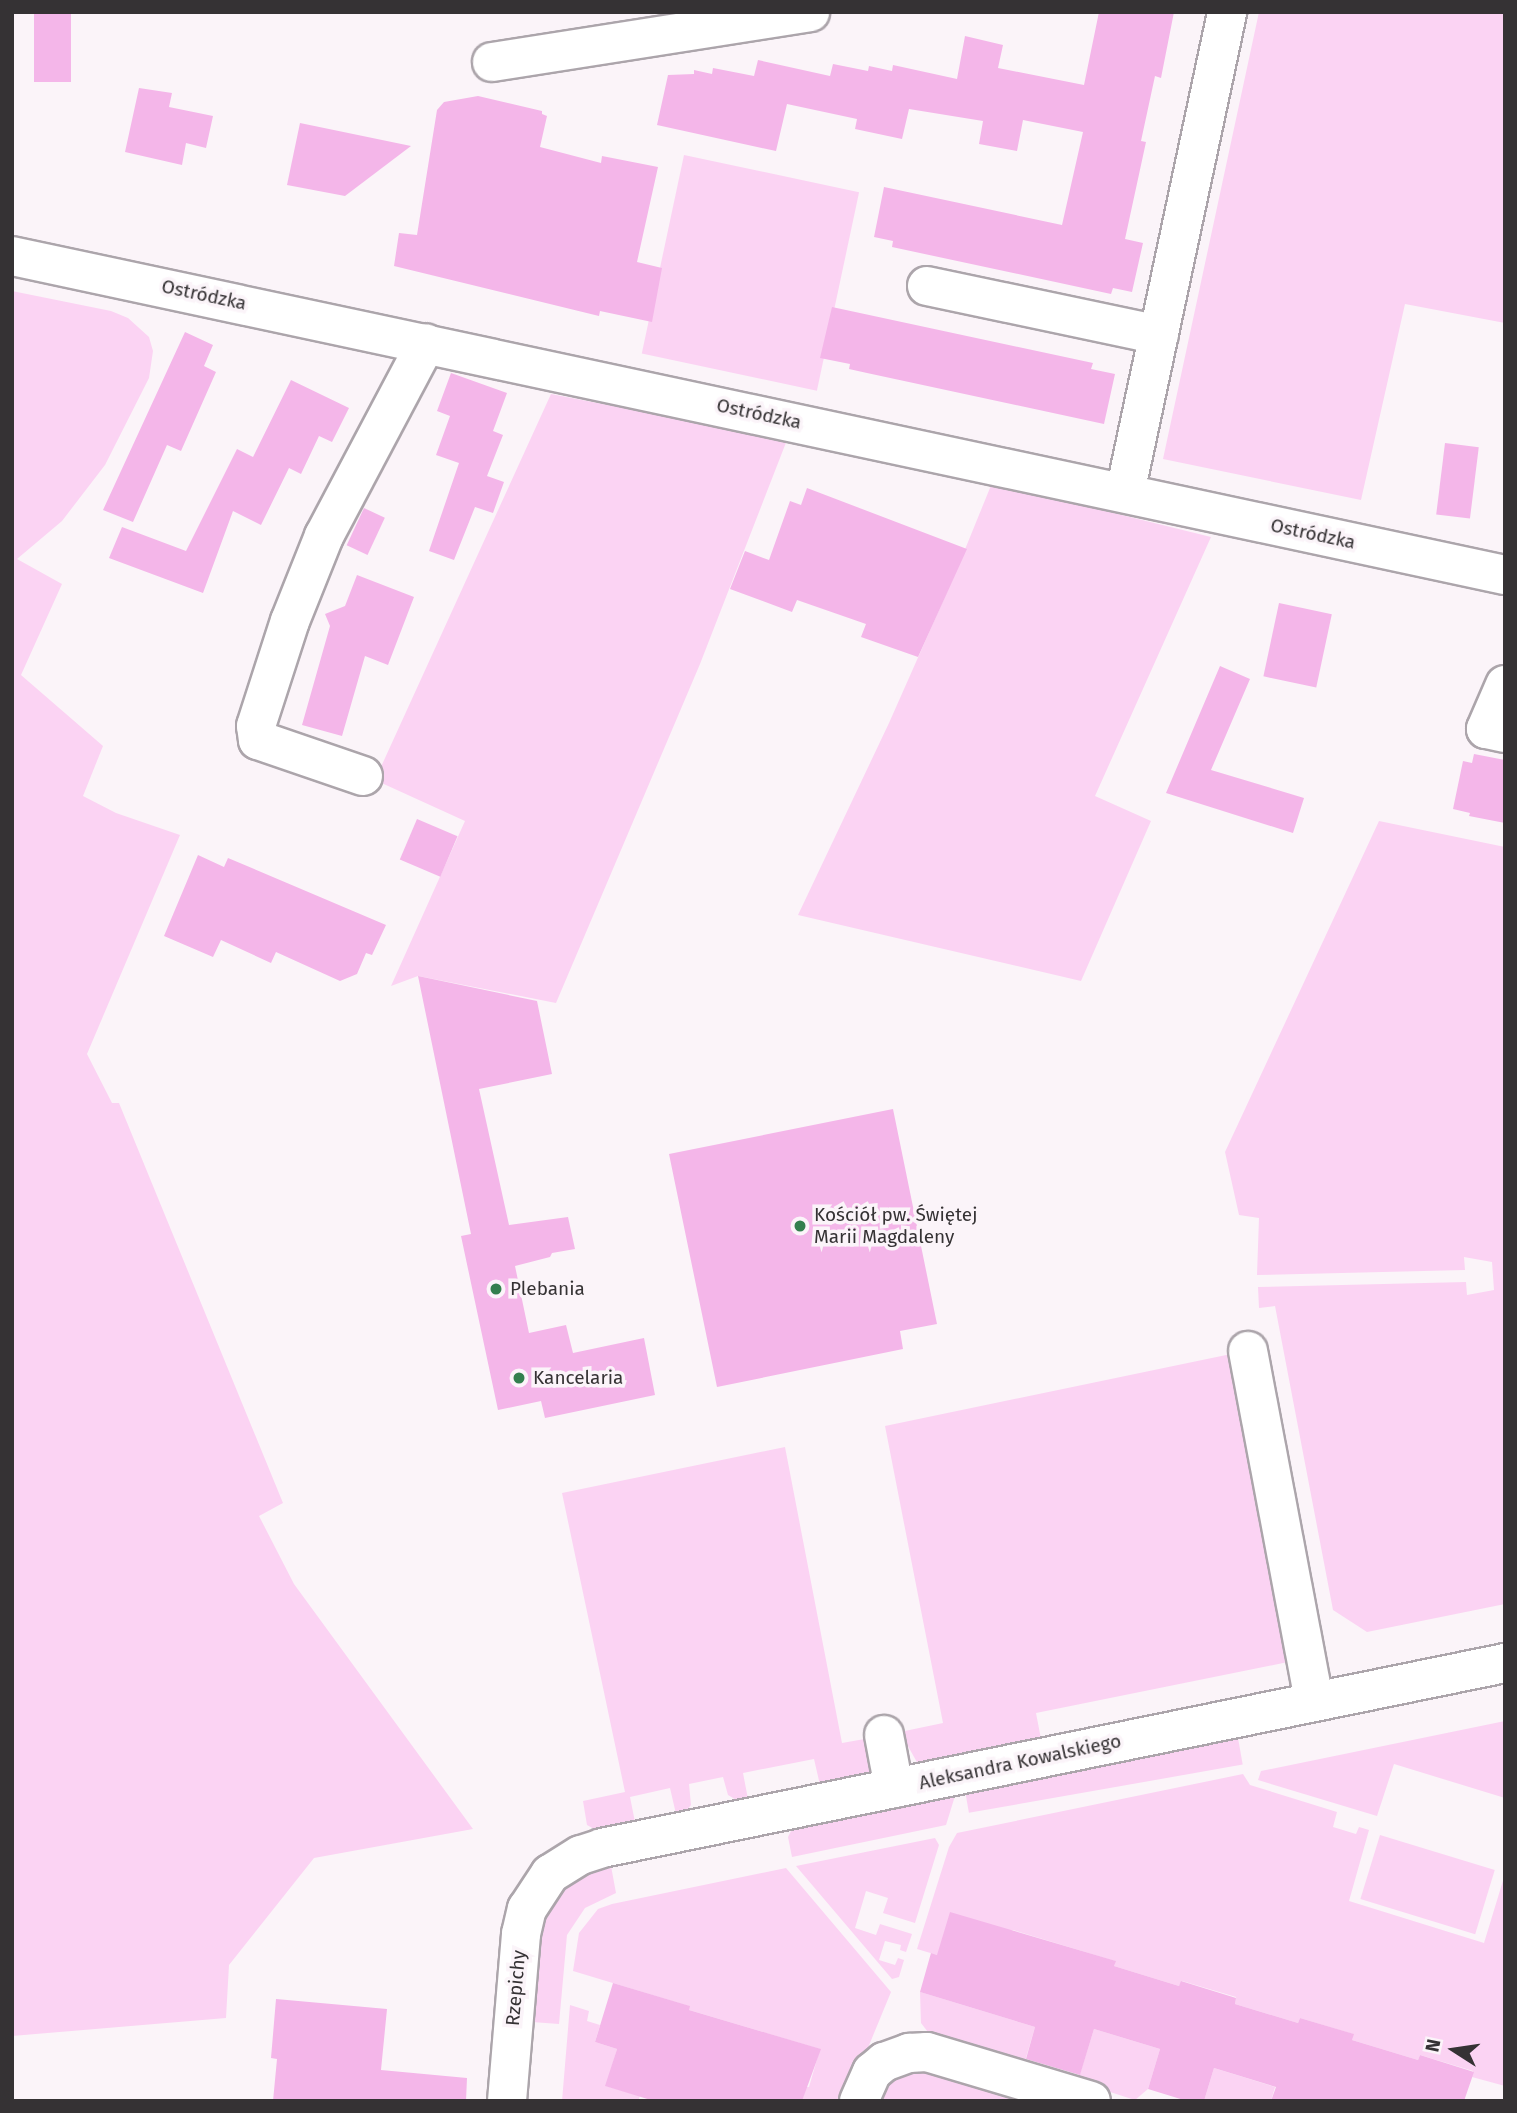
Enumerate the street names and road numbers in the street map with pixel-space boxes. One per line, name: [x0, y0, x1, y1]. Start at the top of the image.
street label: Ostródzka: [159, 275, 249, 315]
street label: Ostródzka: [714, 394, 804, 434]
street label: Ostródzka: [1268, 514, 1358, 554]
street label: Aleksandra Kowalskiego: [917, 1729, 1123, 1795]
street label: Rzepichy: [501, 1949, 531, 2027]

